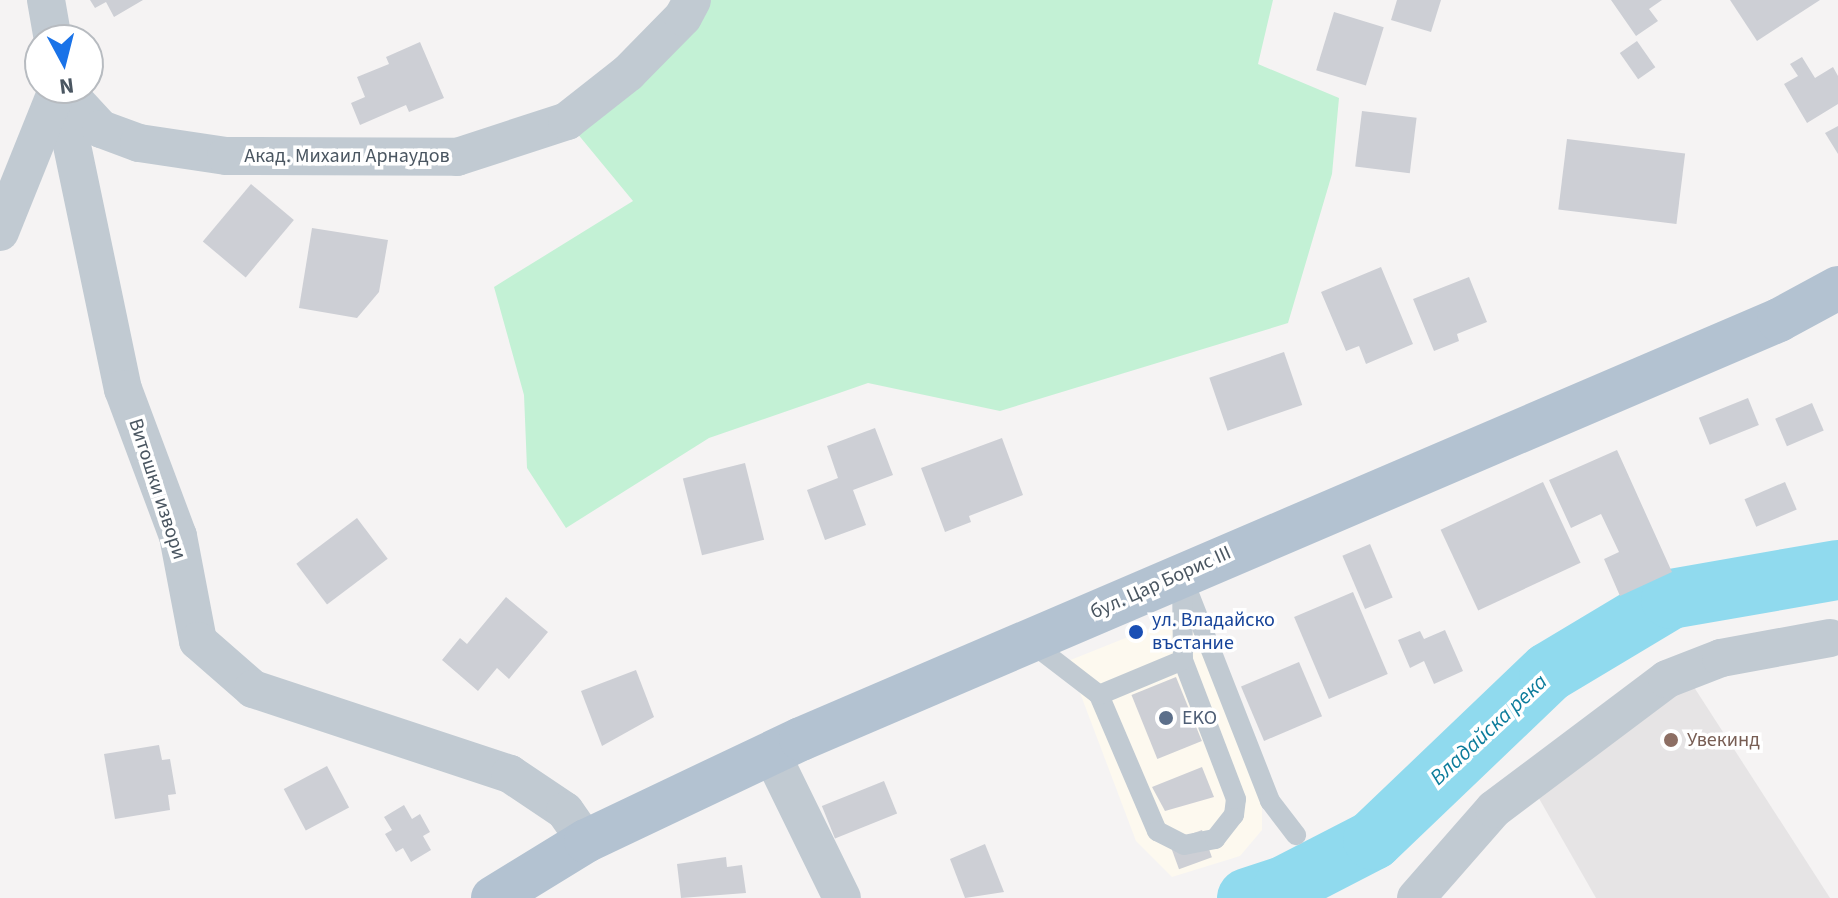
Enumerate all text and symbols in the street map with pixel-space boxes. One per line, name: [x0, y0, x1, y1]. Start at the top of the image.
north arrow: [24, 24, 104, 104]
text: N: [57, 69, 76, 103]
street label: Акад. Михаил Арнаудов: [244, 144, 450, 168]
street label: Витошки извори: [123, 415, 191, 563]
street label: бул. Цар Борис III: [1087, 541, 1235, 625]
place label: ул. Владайско въстание: [1152, 608, 1275, 655]
marker: ул. Владайско въстание: [1127, 623, 1145, 641]
water label: Владайска река: [1425, 669, 1553, 791]
place label: EKO: [1182, 706, 1217, 730]
marker: EKO: [1157, 709, 1175, 727]
place label: Увекинд: [1687, 728, 1760, 752]
marker: Увекинд: [1662, 731, 1680, 749]

